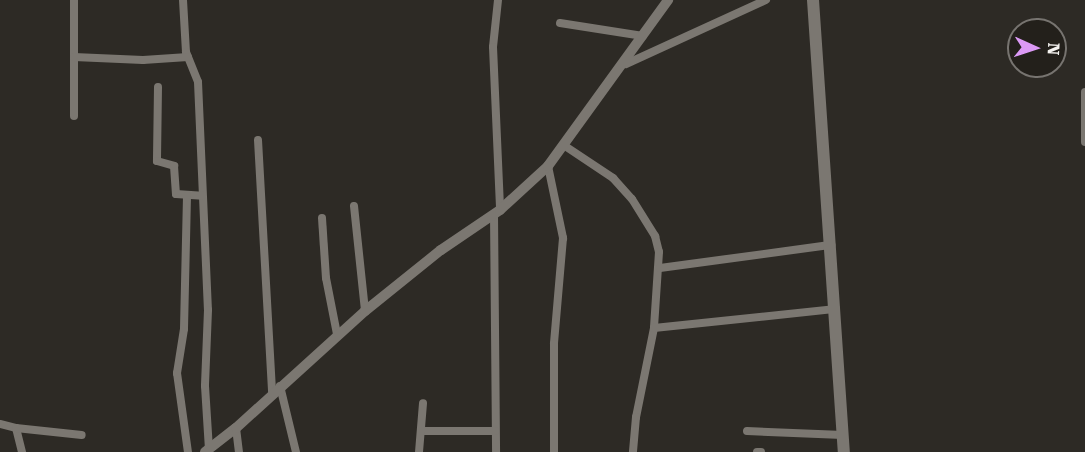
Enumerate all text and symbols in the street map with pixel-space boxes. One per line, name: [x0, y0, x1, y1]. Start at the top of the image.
north arrow: [1007, 18, 1067, 78]
text: N: [1044, 42, 1063, 56]

